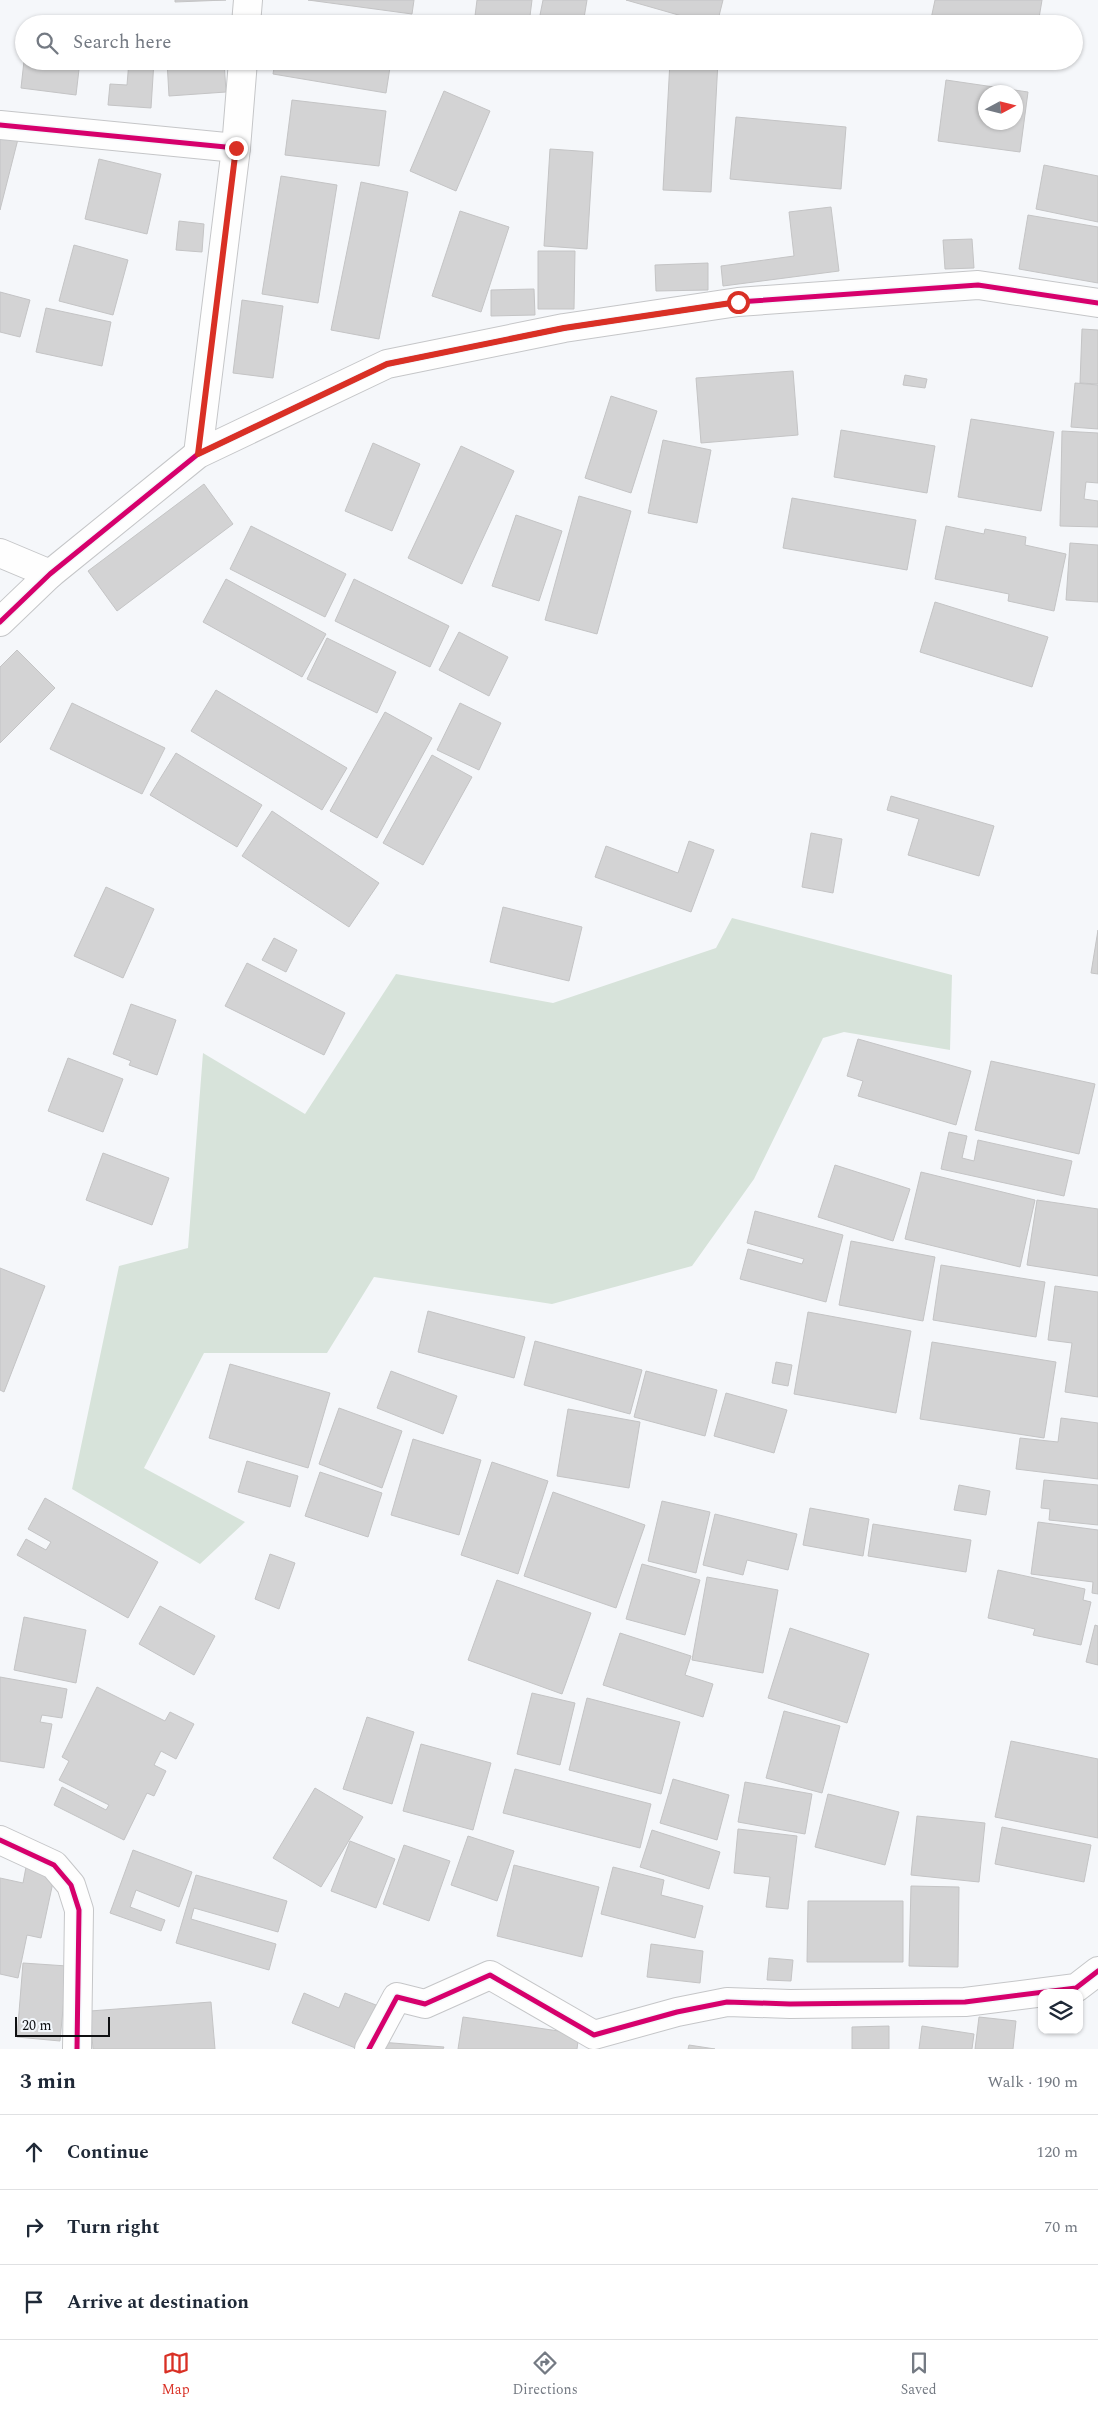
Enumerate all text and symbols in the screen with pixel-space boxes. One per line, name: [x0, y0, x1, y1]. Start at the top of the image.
search box: [15, 15, 1083, 70]
text: Search here: [73, 28, 172, 57]
icon: search: [33, 29, 61, 57]
north arrow: [978, 85, 1023, 130]
route end: [225, 137, 248, 160]
route start: [727, 291, 750, 314]
map controls: [1038, 1989, 1083, 2034]
button: layers: [1038, 1989, 1083, 2034]
scale bar: [15, 2014, 110, 2037]
text: 20 m: [22, 2015, 52, 2036]
text: 3 min: [20, 2066, 76, 2098]
text: Walk · 190 m: [987, 2070, 1078, 2094]
icon: ahead: [20, 2138, 48, 2166]
text: Continue: [67, 2138, 149, 2167]
text: 120 m: [1036, 2140, 1078, 2164]
icon: right: [20, 2213, 48, 2241]
text: Turn right: [67, 2213, 160, 2242]
text: 70 m: [1044, 2215, 1078, 2239]
icon: arrive: [20, 2288, 48, 2316]
text: Arrive at destination: [67, 2288, 249, 2317]
tab: Map: [161, 2349, 190, 2400]
tab: Directions: [512, 2349, 578, 2400]
tab: Saved: [901, 2349, 937, 2400]

